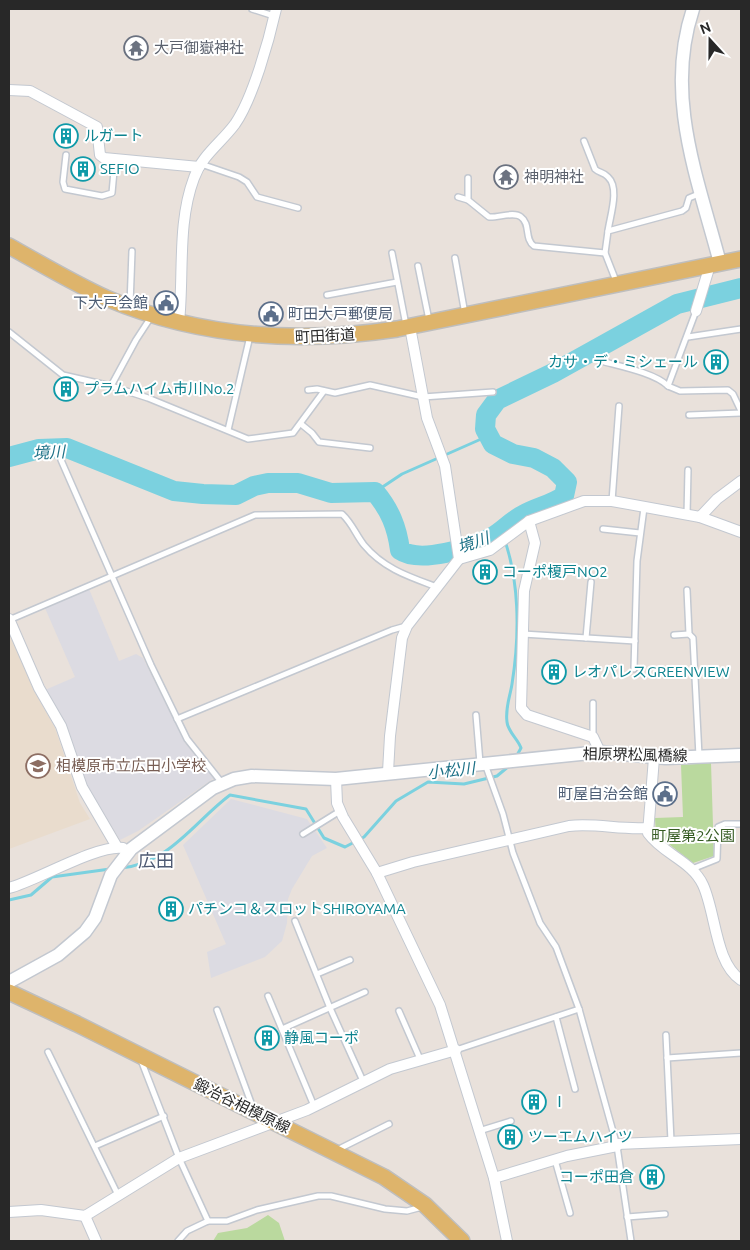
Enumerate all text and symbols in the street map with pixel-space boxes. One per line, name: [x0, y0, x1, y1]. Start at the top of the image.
north arrow: [685, 15, 735, 65]
text: N: [698, 19, 713, 37]
temple icon: 大戸御嶽神社: [123, 35, 149, 61]
place label: 大戸御嶽神社: [154, 39, 244, 56]
building icon: ルガート: [53, 123, 79, 149]
place label: ルガート: [84, 127, 144, 144]
building icon: SEFIO: [70, 156, 96, 182]
place label: SEFIO: [100, 160, 140, 177]
temple icon: 神明神社: [493, 164, 519, 190]
place label: 神明神社: [524, 168, 584, 185]
public building icon: 下大戸会館: [153, 290, 179, 316]
place label: 下大戸会館: [73, 294, 148, 311]
public building icon: 町田大戸郵便局: [258, 301, 284, 327]
place label: 町田大戸郵便局: [288, 305, 393, 322]
street label: 町田街道: [295, 325, 355, 346]
building icon: カサ・デ・ミシェール: [703, 349, 729, 375]
place label: カサ・デ・ミシェール: [548, 353, 698, 370]
building icon: プラムハイム市川No.2: [53, 376, 79, 402]
place label: プラムハイム市川No.2: [84, 380, 235, 397]
water label: 境川: [33, 442, 67, 462]
water label: 境川: [455, 528, 493, 556]
building icon: コーポ榎戸NO2: [472, 559, 498, 585]
place label: コーポ榎戸NO2: [502, 563, 608, 580]
building icon: レオパレスGREENVIEW: [541, 659, 567, 685]
place label: レオパレスGREENVIEW: [572, 663, 730, 680]
street label: 相原堺松風橋線: [582, 745, 688, 764]
school or university icon: 相模原市立広田小学校: [25, 753, 51, 779]
place label: 相模原市立広田小学校: [56, 757, 206, 774]
water label: 小松川: [426, 758, 478, 781]
public building icon: 町屋自治会館: [652, 781, 678, 807]
place label: 町屋自治会館: [558, 785, 648, 802]
park label: 町屋第2公園: [651, 827, 735, 844]
district label: 広田: [138, 850, 174, 870]
building icon: パチンコ＆スロットSHIROYAMA: [158, 896, 184, 922]
place label: パチンコ＆スロットSHIROYAMA: [188, 900, 406, 917]
building icon: 静風コーポ: [254, 1025, 280, 1051]
place label: 静風コーポ: [284, 1029, 359, 1046]
street label: 鍛冶谷相模原線: [191, 1075, 293, 1136]
building icon: Ⅰ: [521, 1089, 547, 1115]
place label: Ⅰ: [552, 1093, 567, 1110]
building icon: ツーエムハイツ: [497, 1124, 523, 1150]
place label: ツーエムハイツ: [528, 1128, 633, 1145]
building icon: コーポ田倉: [639, 1164, 665, 1190]
place label: コーポ田倉: [559, 1168, 634, 1185]

